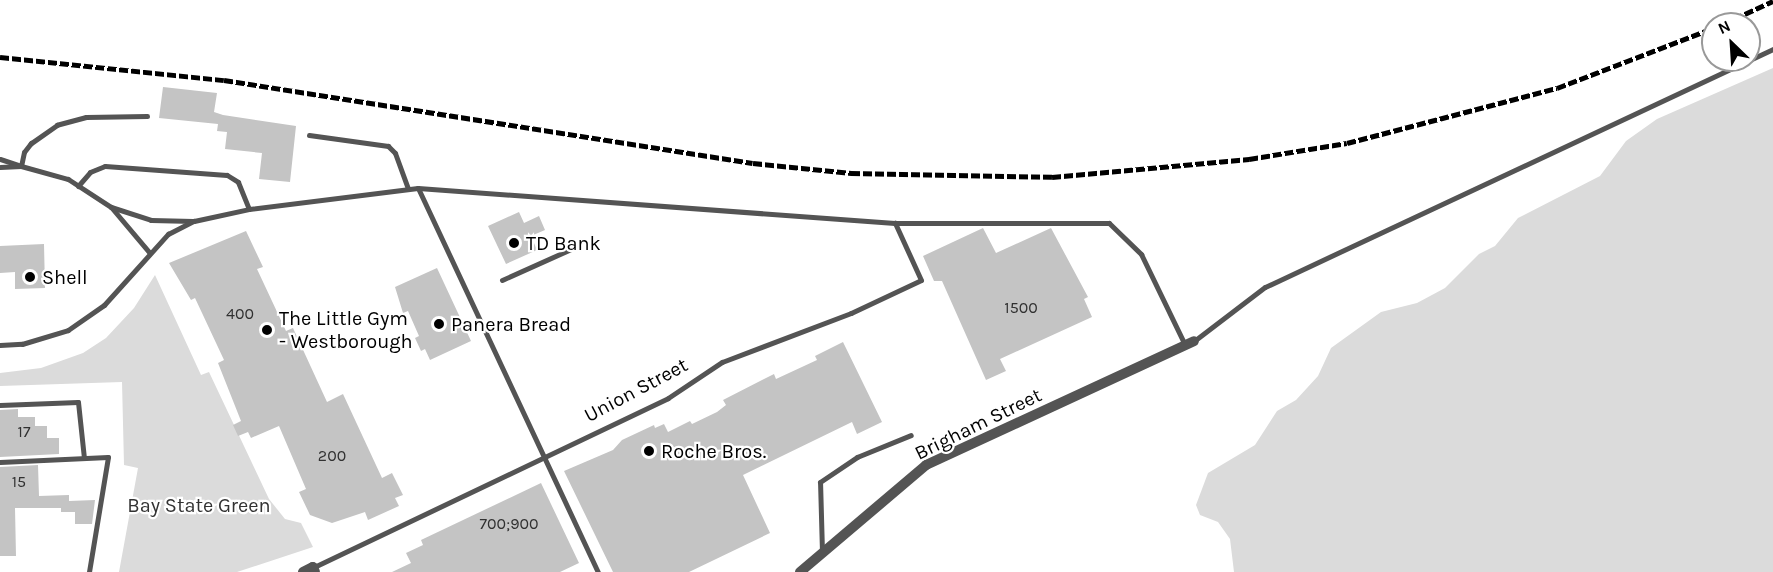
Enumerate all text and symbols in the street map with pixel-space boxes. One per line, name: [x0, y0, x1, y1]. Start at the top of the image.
north arrow: [1701, 12, 1761, 72]
text: N: [1715, 16, 1733, 38]
place label: TD Bank: [526, 231, 601, 255]
marker: TD Bank: [507, 236, 521, 250]
place label: Shell: [42, 265, 88, 289]
marker: Shell: [23, 270, 37, 284]
house number: 1500: [1004, 298, 1038, 318]
house number: 400: [226, 304, 254, 324]
place label: The Little Gym - Westborough: [279, 306, 413, 353]
place label: Panera Bread: [451, 312, 571, 336]
marker: Panera Bread: [432, 317, 446, 331]
marker: The Little Gym - Westborough: [260, 323, 274, 337]
street label: Union Street: [580, 353, 692, 427]
street label: Brigham Street: [911, 383, 1045, 465]
house number: 17: [18, 422, 30, 442]
place label: Roche Bros.: [661, 439, 766, 463]
marker: Roche Bros.: [642, 444, 656, 458]
house number: 200: [318, 446, 346, 466]
house number: 15: [12, 472, 26, 492]
park label: Bay State Green: [127, 493, 271, 517]
house number: 700;900: [480, 514, 538, 534]

